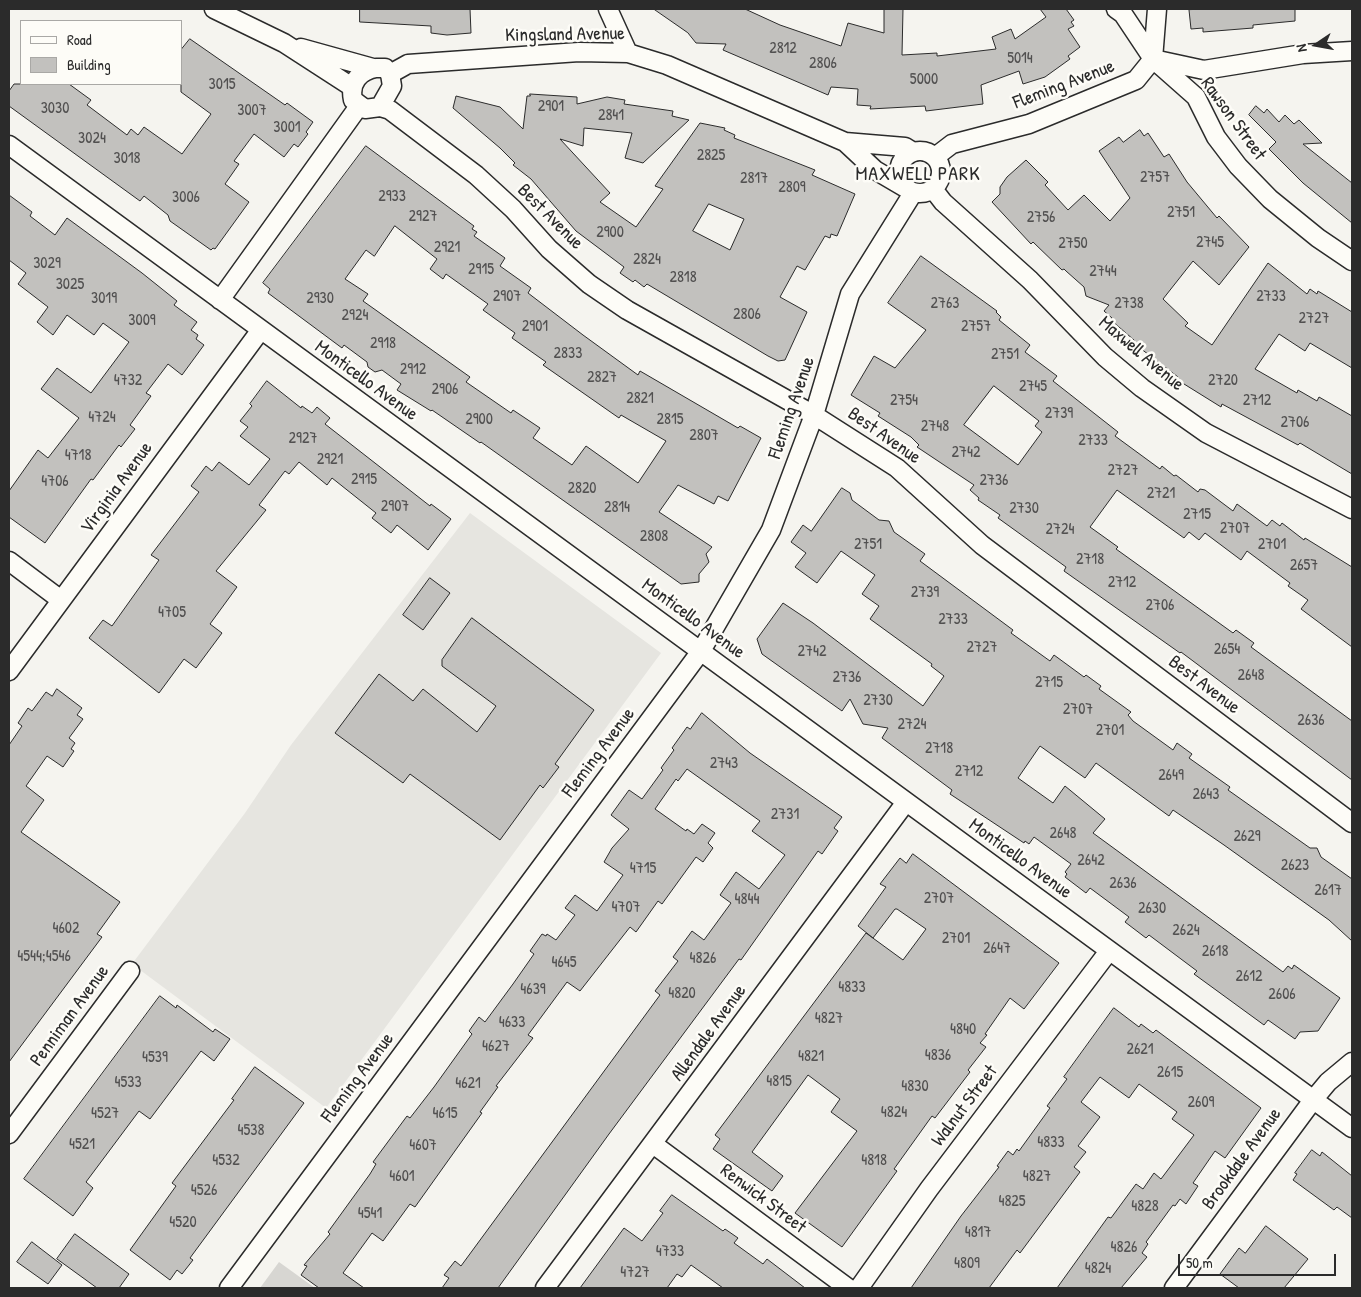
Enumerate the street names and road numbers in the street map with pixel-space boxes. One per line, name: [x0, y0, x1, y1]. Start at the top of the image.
street label: Kingsland Avenue: [505, 23, 625, 47]
street label: Fleming Avenue: [1010, 55, 1118, 115]
street label: Rawson Street: [1195, 73, 1271, 165]
street label: Best Avenue: [512, 179, 588, 255]
street label: Maxwell Avenue: [1094, 312, 1188, 396]
street label: Monticello Avenue: [310, 336, 422, 426]
street label: Fleming Avenue: [764, 354, 820, 462]
street label: Best Avenue: [843, 403, 925, 469]
street label: Virginia Avenue: [76, 438, 158, 538]
street label: Monticello Avenue: [637, 574, 749, 664]
street label: Best Avenue: [1164, 651, 1244, 719]
street label: Fleming Avenue: [558, 704, 640, 802]
street label: Monticello Avenue: [964, 814, 1076, 904]
street label: Penniman Avenue: [26, 961, 114, 1071]
street label: Allendale Avenue: [666, 980, 752, 1086]
street label: Fleming Avenue: [317, 1029, 399, 1127]
street label: Walnut Street: [927, 1061, 1003, 1151]
street label: Brookdale Avenue: [1197, 1104, 1287, 1214]
street label: Renwick Street: [716, 1159, 810, 1239]

